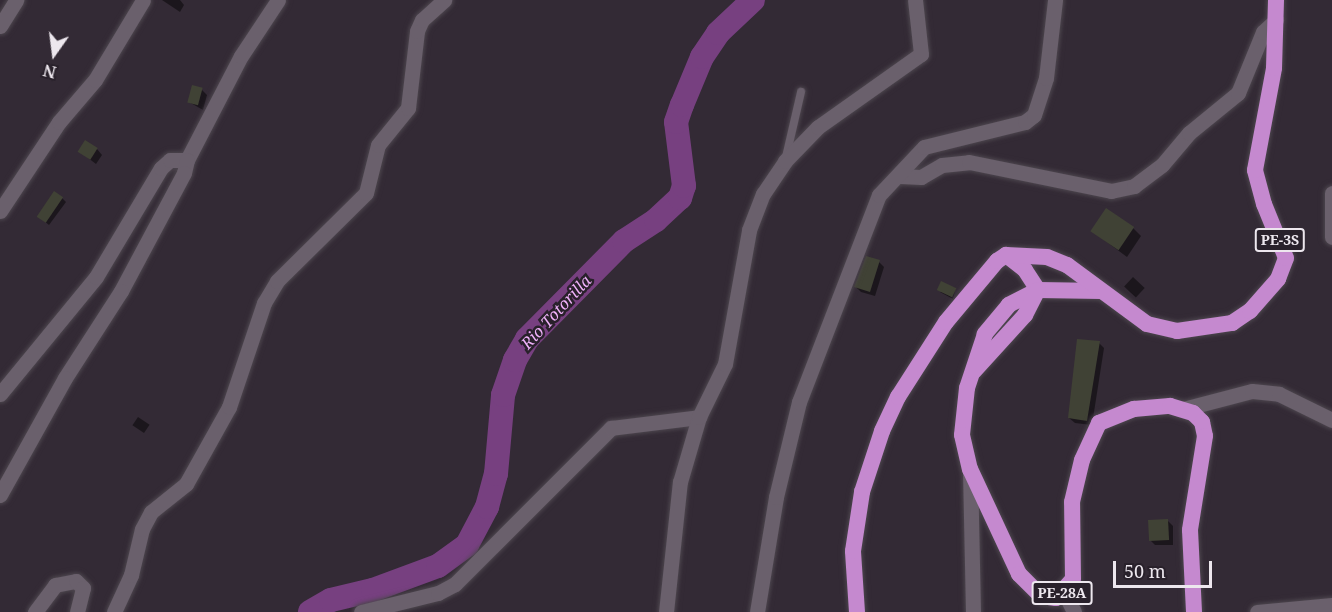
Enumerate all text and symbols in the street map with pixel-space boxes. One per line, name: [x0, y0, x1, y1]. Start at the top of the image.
north arrow: [24, 24, 84, 84]
text: N: [41, 59, 58, 84]
road number: PE-3S: [1254, 229, 1306, 251]
water label: Rio Totorilla: [517, 271, 595, 353]
scale bar: [1116, 549, 1215, 587]
text: 50 m: [1124, 559, 1166, 583]
road number: PE-28A: [1030, 582, 1094, 604]

